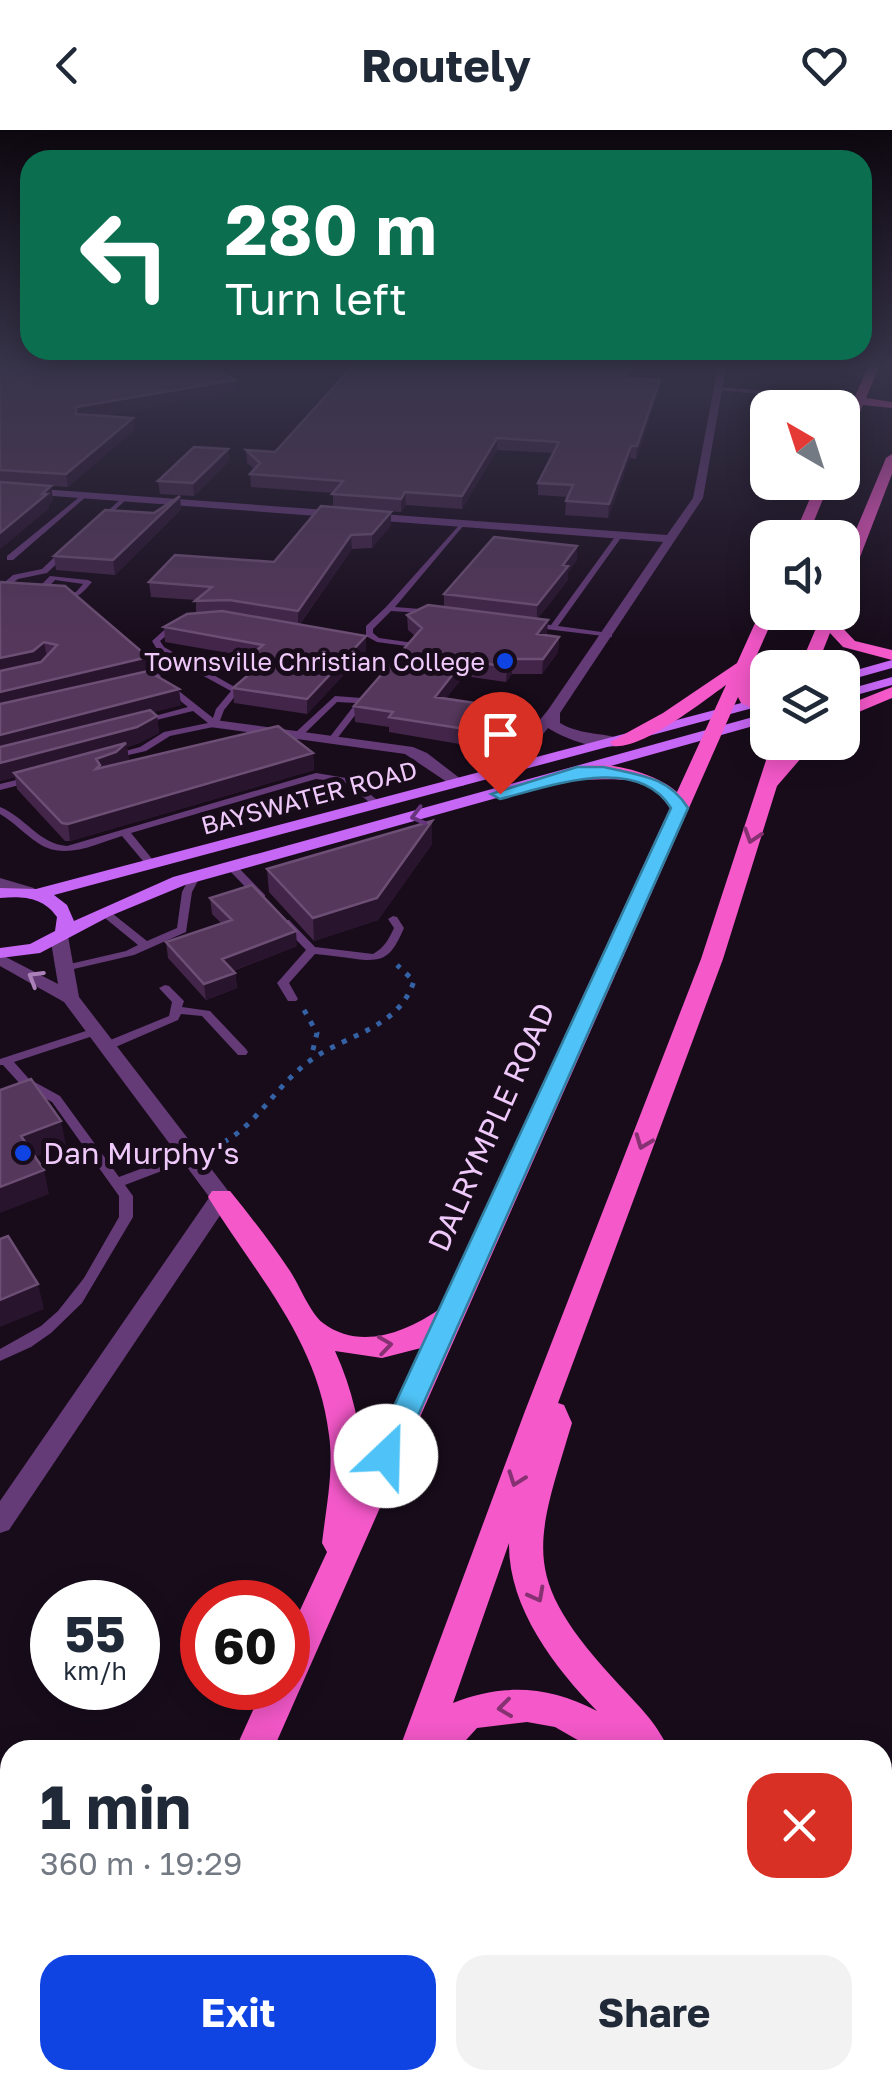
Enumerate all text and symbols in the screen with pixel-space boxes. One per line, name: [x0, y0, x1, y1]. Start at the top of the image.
icon: back: [40, 38, 95, 93]
text: Routely: [361, 38, 531, 92]
icon: heart: [797, 38, 852, 93]
text: 280 m: [225, 186, 437, 270]
icon: left: [60, 190, 190, 320]
text: Turn left: [225, 271, 407, 325]
north arrow: [750, 390, 860, 500]
map controls: [750, 390, 860, 760]
button: sound: [750, 520, 860, 630]
place label: Townsville Christian College: [144, 646, 485, 677]
marker: Townsville Christian College: [494, 650, 516, 672]
button: layers: [750, 650, 860, 760]
pin: [458, 692, 543, 795]
icon: arrive: [473, 707, 528, 762]
street label: BAYSWATER ROAD: [198, 753, 420, 841]
one-way arrow: [410, 804, 427, 825]
one-way arrow: [743, 826, 764, 843]
one-way arrow: [28, 971, 46, 990]
street label: DALRYMPLE ROAD: [420, 997, 562, 1257]
one-way arrow: [634, 1132, 654, 1149]
place label: Dan Murphy's: [43, 1135, 239, 1171]
marker: Dan Murphy's: [12, 1142, 34, 1164]
one-way arrow: [376, 1336, 393, 1357]
position arrow: [334, 1404, 438, 1508]
one-way arrow: [507, 1469, 528, 1486]
speed limit sign: 60: [180, 1580, 310, 1710]
one-way arrow: [524, 1585, 544, 1603]
text: 55: [64, 1603, 125, 1663]
text: km/h: [63, 1655, 127, 1686]
one-way arrow: [497, 1697, 513, 1718]
text: 1 min: [40, 1770, 191, 1842]
button: close: [747, 1773, 852, 1878]
text: 360 m · 19:29: [40, 1844, 242, 1882]
button: Exit: [40, 1955, 436, 2070]
button: Share: [456, 1955, 852, 2070]

